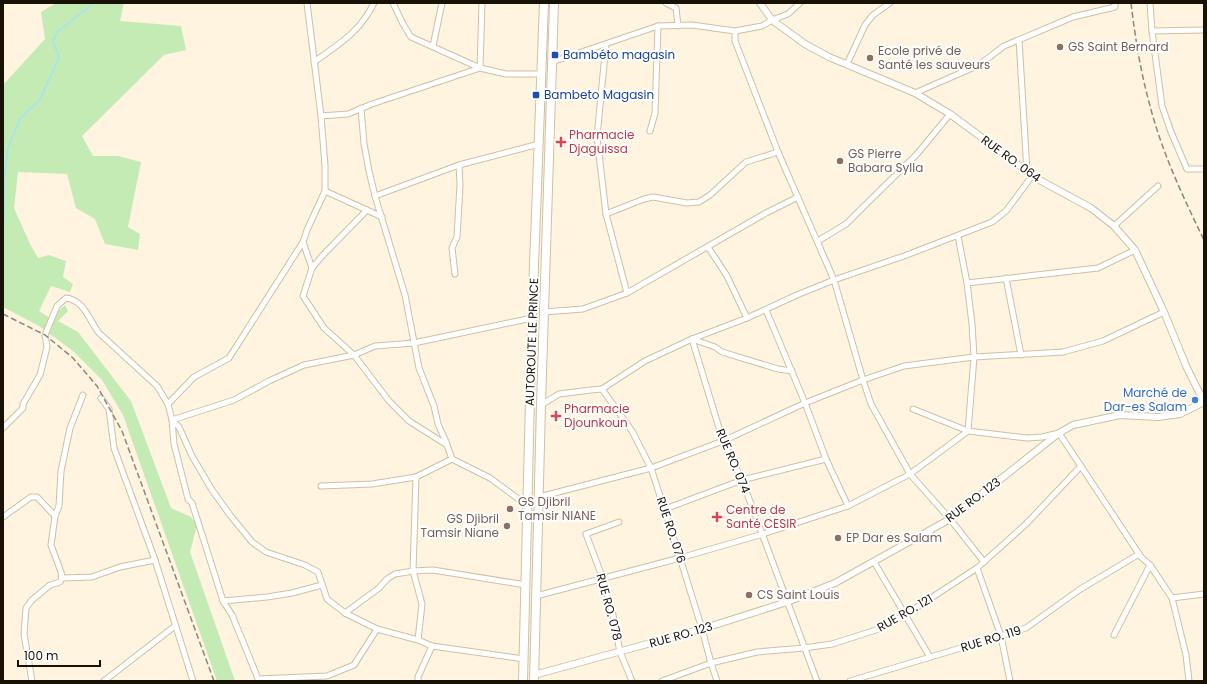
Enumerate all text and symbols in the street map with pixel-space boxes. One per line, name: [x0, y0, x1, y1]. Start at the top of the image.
place label: GS Saint Bernard: [1068, 38, 1169, 55]
place label: Ecole privé de Santé les sauveurs: [878, 42, 990, 73]
marker: GS Saint Bernard: [1055, 42, 1065, 52]
place label: Bambéto magasin: [563, 46, 675, 63]
marker: Bambéto magasin: [550, 50, 560, 60]
marker: Ecole privé de Santé les sauveurs: [865, 53, 875, 63]
place label: Bambeto Magasin: [544, 86, 654, 103]
marker: Bambeto Magasin: [531, 90, 541, 100]
place label: Pharmacie Djaguissa: [569, 126, 634, 157]
street label: RUE RO. 064: [978, 131, 1045, 186]
marker: Pharmacie Djaguissa: [556, 137, 566, 147]
place label: GS Pierre Babara Sylla: [848, 145, 923, 176]
marker: GS Pierre Babara Sylla: [835, 156, 845, 166]
street label: AUTOROUTE LE PRINCE: [521, 278, 542, 406]
place label: Marché de Dar-es Salam: [1104, 384, 1187, 415]
marker: Marché de Dar-es Salam: [1190, 395, 1200, 405]
place label: Pharmacie Djounkoun: [564, 400, 629, 431]
marker: Pharmacie Djounkoun: [551, 411, 561, 421]
street label: RUE RO. 074: [712, 426, 755, 496]
street label: RUE RO. 123: [942, 473, 1004, 526]
place label: GS Djibril Tamsir NIANE: [518, 493, 596, 524]
street label: RUE RO. 076: [653, 494, 690, 565]
place label: Centre de Santé CESIR: [726, 501, 797, 532]
marker: GS Djibril Tamsir NIANE: [505, 504, 515, 514]
place label: GS Djibril Tamsir Niane: [421, 510, 499, 541]
marker: Centre de Santé CESIR: [711, 511, 723, 523]
marker: GS Djibril Tamsir Niane: [502, 521, 512, 531]
place label: EP Dar es Salam: [846, 529, 942, 546]
marker: EP Dar es Salam: [833, 533, 843, 543]
street label: RUE RO. 078: [592, 571, 627, 642]
place label: CS Saint Louis: [757, 586, 840, 603]
marker: CS Saint Louis: [744, 590, 754, 600]
street label: RUE RO. 121: [874, 590, 936, 635]
street label: RUE RO. 123: [647, 617, 714, 652]
street label: RUE RO. 119: [959, 621, 1023, 656]
scale bar: [18, 642, 100, 668]
text: 100 m: [24, 647, 58, 664]

